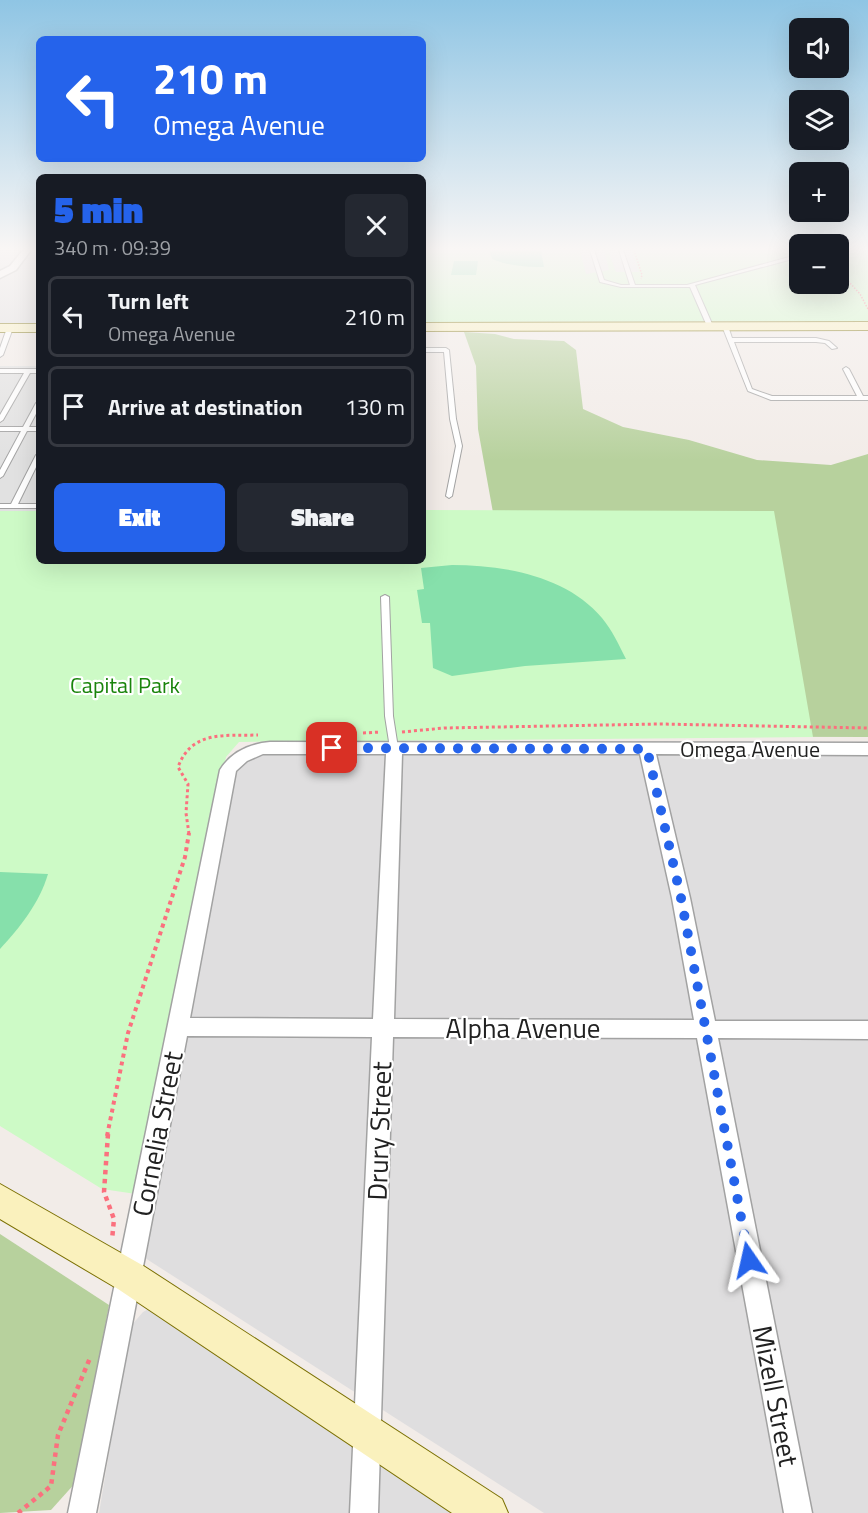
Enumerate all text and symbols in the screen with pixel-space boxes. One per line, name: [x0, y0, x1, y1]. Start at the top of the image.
map controls: [789, 18, 849, 294]
button: sound: [789, 18, 849, 78]
text: 210 m: [153, 46, 268, 110]
icon: left: [54, 60, 132, 138]
button: layers: [789, 90, 849, 150]
text: Omega Avenue: [153, 104, 325, 145]
button: +: [789, 162, 849, 222]
text: 5 min: [54, 182, 143, 237]
button: close: [345, 194, 408, 257]
text: 340 m · 09:39: [54, 232, 171, 263]
button: −: [789, 234, 849, 294]
text: Turn left: [108, 284, 189, 318]
icon: left: [57, 300, 90, 333]
text: 210 m: [345, 300, 405, 334]
text: Omega Avenue: [108, 318, 235, 349]
icon: arrive: [57, 390, 90, 423]
text: Arrive at destination: [108, 390, 303, 424]
text: 130 m: [345, 390, 405, 424]
button: Exit: [54, 483, 225, 552]
button: Share: [237, 483, 408, 552]
park label: Capital Park: [70, 668, 181, 702]
pin: [306, 722, 357, 773]
icon: arrive: [315, 731, 348, 764]
street label: Omega Avenue: [680, 732, 820, 766]
street label: Alpha Avenue: [446, 1007, 600, 1048]
street label: Cornelia Street: [120, 1047, 193, 1220]
street label: Drury Street: [356, 1060, 401, 1201]
position arrow: [717, 1228, 781, 1292]
street label: Mizell Street: [743, 1322, 810, 1470]

